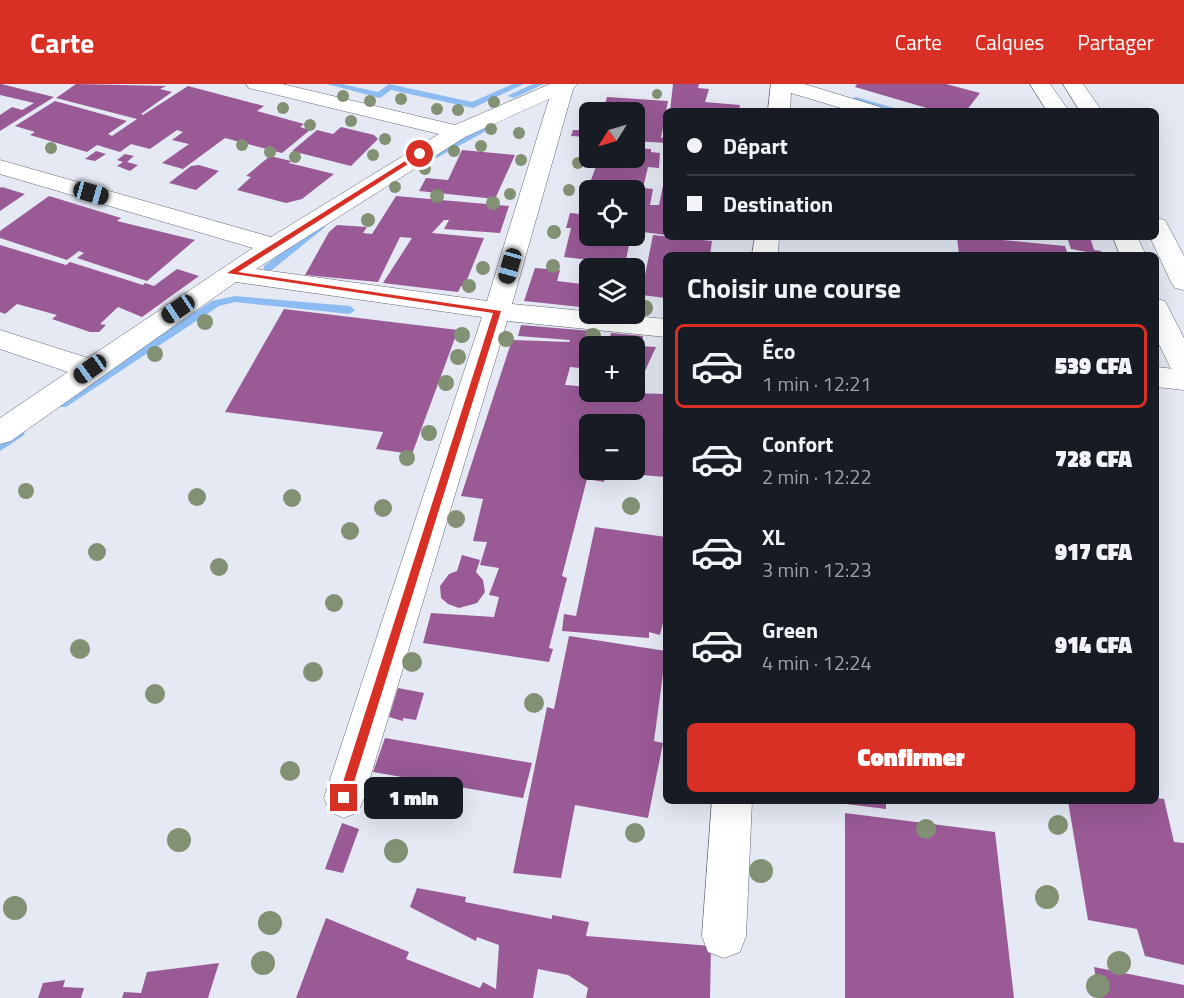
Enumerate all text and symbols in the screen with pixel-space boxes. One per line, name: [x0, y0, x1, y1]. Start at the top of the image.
text: Carte: [30, 21, 94, 64]
text: Carte: [895, 26, 942, 58]
text: Calques: [975, 26, 1044, 58]
text: Partager: [1077, 26, 1154, 58]
north arrow: [579, 102, 645, 168]
map controls: [579, 102, 645, 480]
text: Départ: [723, 129, 788, 163]
route start: [406, 140, 433, 167]
car: [71, 179, 111, 207]
button: locate: [579, 180, 645, 246]
text: Destination: [723, 187, 833, 221]
car: [496, 246, 524, 286]
button: layers: [579, 258, 645, 324]
text: Choisir une course: [687, 267, 901, 308]
car: [158, 291, 198, 327]
text: Éco: [762, 334, 795, 368]
button: +: [579, 336, 645, 402]
icon: car: [690, 339, 744, 393]
text: 539 CFA: [1055, 349, 1132, 383]
car: [70, 351, 110, 387]
text: 1 min · 12:21: [762, 368, 872, 399]
button: −: [579, 414, 645, 480]
text: Confort: [762, 427, 833, 461]
icon: car: [690, 432, 744, 486]
text: 728 CFA: [1055, 442, 1132, 476]
text: 2 min · 12:22: [762, 461, 872, 492]
text: XL: [762, 520, 785, 554]
icon: car: [690, 525, 744, 579]
text: 917 CFA: [1055, 535, 1132, 569]
text: 3 min · 12:23: [762, 554, 872, 585]
text: Green: [762, 613, 818, 647]
icon: car: [690, 618, 744, 672]
text: 914 CFA: [1055, 628, 1132, 662]
text: 4 min · 12:24: [762, 647, 872, 678]
button: Confirmer: [687, 723, 1135, 792]
callout: 1 min: [365, 777, 464, 819]
text: 1 min: [389, 782, 438, 813]
route end: [330, 784, 357, 811]

